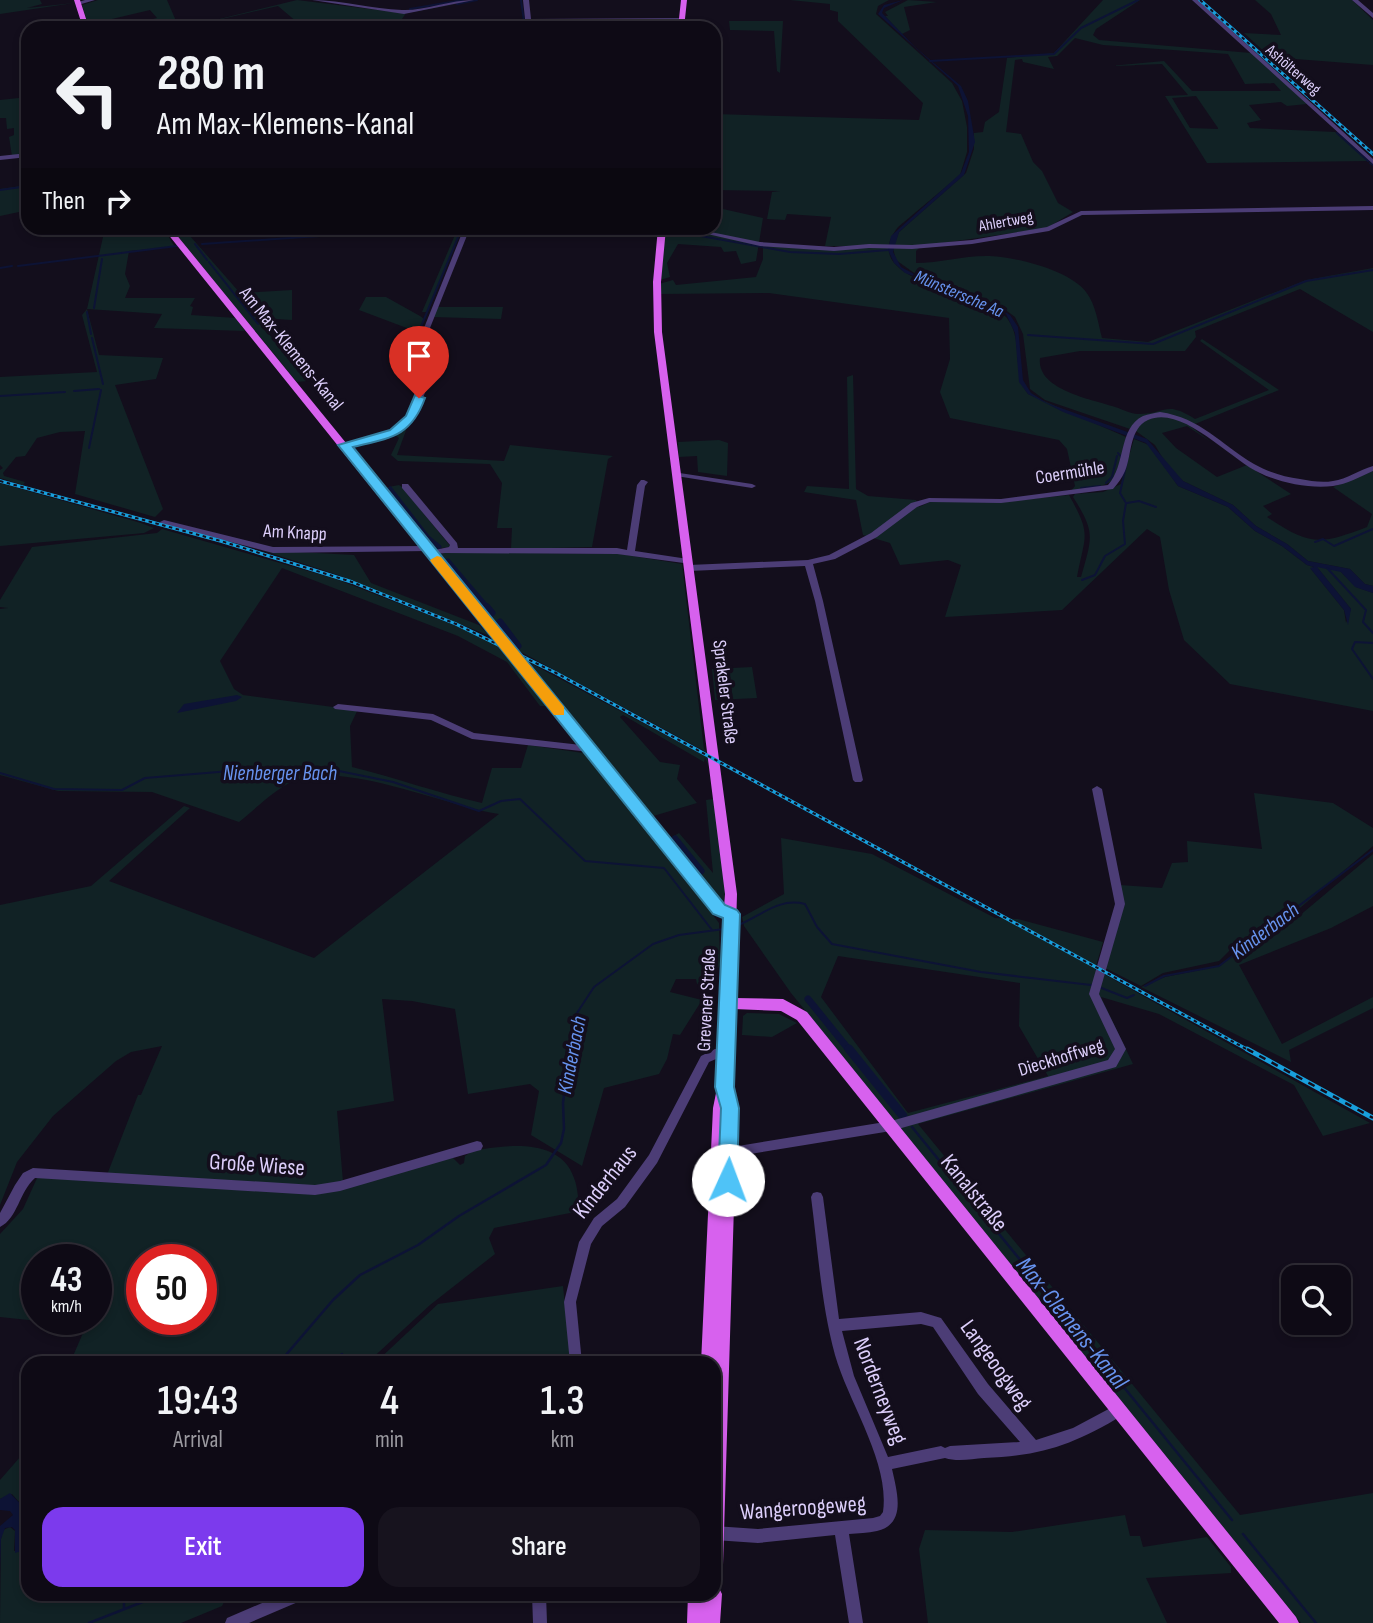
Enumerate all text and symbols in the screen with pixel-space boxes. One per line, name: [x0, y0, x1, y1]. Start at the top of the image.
street label: Ashölterweg: [1261, 40, 1324, 99]
text: 280 m: [157, 45, 265, 104]
icon: left: [42, 49, 133, 140]
text: Am Max-Klemens-Kanal: [157, 105, 414, 144]
icon: right: [99, 182, 137, 220]
text: Then: [42, 186, 85, 217]
street label: Ahlertweg: [976, 208, 1035, 236]
water label: Münstersche Aa: [911, 266, 1007, 322]
street label: Am Max-Klemens-Kanal: [233, 282, 348, 416]
pin: [389, 326, 449, 398]
icon: arrive: [400, 337, 438, 375]
street label: Coermühle: [1034, 456, 1106, 490]
street label: Am Knapp: [262, 520, 327, 546]
street label: Sprakeler Straße: [707, 639, 743, 745]
water label: Nienberger Bach: [223, 761, 337, 786]
water label: Kinderbach: [1226, 897, 1304, 965]
street label: Grevener Straße: [693, 948, 721, 1052]
water label: Kinderbach: [552, 1014, 592, 1096]
street label: Dieckhoffweg: [1016, 1034, 1107, 1082]
street label: Kinderhaus: [567, 1140, 643, 1224]
position arrow: [691, 1143, 765, 1217]
street label: Große Wiese: [208, 1148, 306, 1182]
street label: Kanalstraße: [934, 1149, 1014, 1237]
speed limit sign: 50: [126, 1244, 217, 1335]
water label: Max-Clemens-Kanal: [1010, 1251, 1135, 1395]
text: 43: [50, 1259, 83, 1302]
map controls: [1281, 1265, 1351, 1335]
button: search: [1281, 1265, 1351, 1335]
text: km/h: [51, 1296, 82, 1317]
street label: Langeoogweg: [954, 1314, 1038, 1416]
street label: Norderneyweg: [847, 1334, 913, 1448]
text: 19:43: [158, 1376, 239, 1427]
text: 4: [380, 1376, 399, 1427]
text: 1.3: [540, 1376, 584, 1427]
text: Arrival: [173, 1426, 223, 1454]
text: min: [375, 1426, 404, 1454]
text: km: [551, 1426, 574, 1454]
street label: Wangeroogeweg: [739, 1490, 867, 1526]
button: Exit: [42, 1507, 364, 1587]
button: Share: [378, 1507, 700, 1587]

